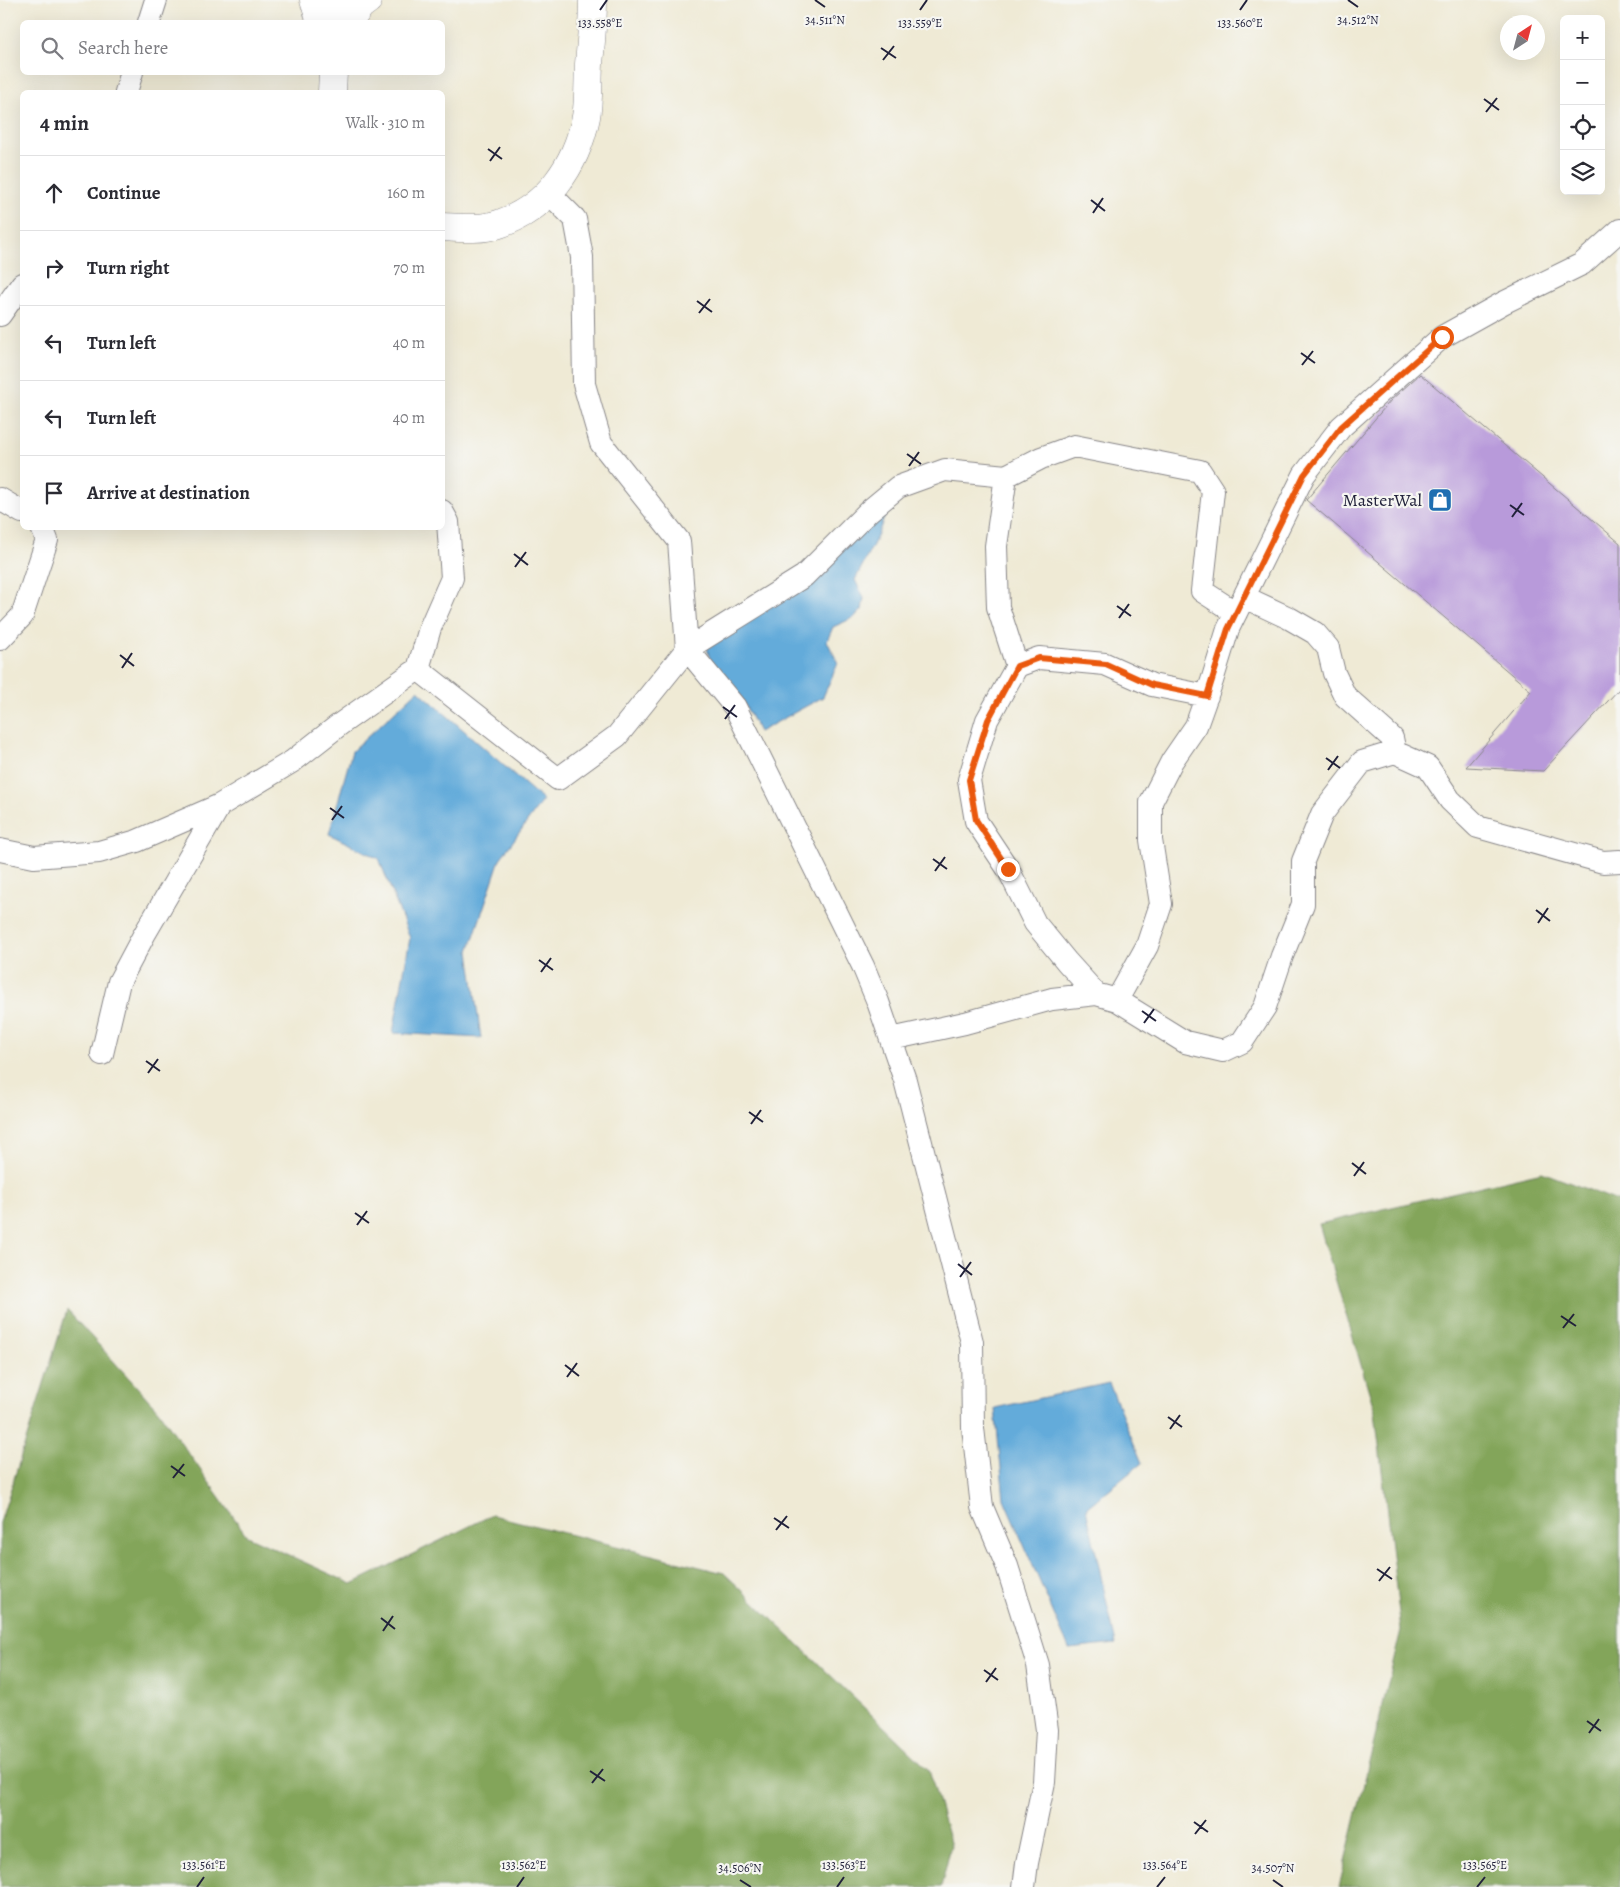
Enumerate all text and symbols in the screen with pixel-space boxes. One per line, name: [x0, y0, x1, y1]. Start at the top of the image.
text: 34.511°N: [805, 12, 845, 28]
text: 34.512°N: [1337, 12, 1379, 28]
text: 133.558°E: [578, 15, 622, 31]
text: 133.559°E: [898, 15, 942, 31]
text: 133.560°E: [1217, 15, 1263, 31]
north arrow: [1500, 15, 1545, 60]
map controls: [1560, 15, 1605, 195]
button: +: [1560, 15, 1605, 60]
search box: [20, 20, 445, 75]
icon: search: [38, 34, 66, 62]
text: Search here: [78, 35, 168, 61]
button: −: [1560, 60, 1605, 105]
button: locate: [1560, 105, 1605, 150]
text: 4 min: [40, 109, 89, 137]
text: Walk · 310 m: [345, 112, 425, 134]
button: layers: [1560, 150, 1605, 195]
icon: ahead: [40, 179, 68, 207]
text: Continue: [87, 180, 161, 206]
text: 160 m: [387, 182, 425, 204]
icon: right: [40, 254, 68, 282]
text: Turn right: [87, 255, 169, 281]
text: 70 m: [393, 257, 425, 279]
route start: [1431, 326, 1454, 349]
icon: left: [40, 329, 68, 357]
text: Turn left: [87, 330, 156, 356]
text: 40 m: [393, 332, 425, 354]
icon: left: [40, 404, 68, 432]
text: Turn left: [87, 405, 156, 431]
text: 40 m: [393, 407, 425, 429]
icon: arrive: [40, 479, 68, 507]
text: Arrive at destination: [87, 480, 250, 506]
shop icon: MasterWal: [1427, 487, 1453, 513]
place label: MasterWal: [1343, 488, 1423, 512]
route end: [997, 858, 1020, 881]
text: 133.561°E: [182, 1857, 226, 1873]
text: 133.562°E: [502, 1857, 546, 1873]
text: 133.563°E: [822, 1857, 866, 1873]
text: 133.564°E: [1143, 1857, 1187, 1873]
text: 133.565°E: [1463, 1857, 1507, 1873]
text: 34.506°N: [718, 1860, 762, 1876]
text: 34.507°N: [1252, 1860, 1295, 1876]

